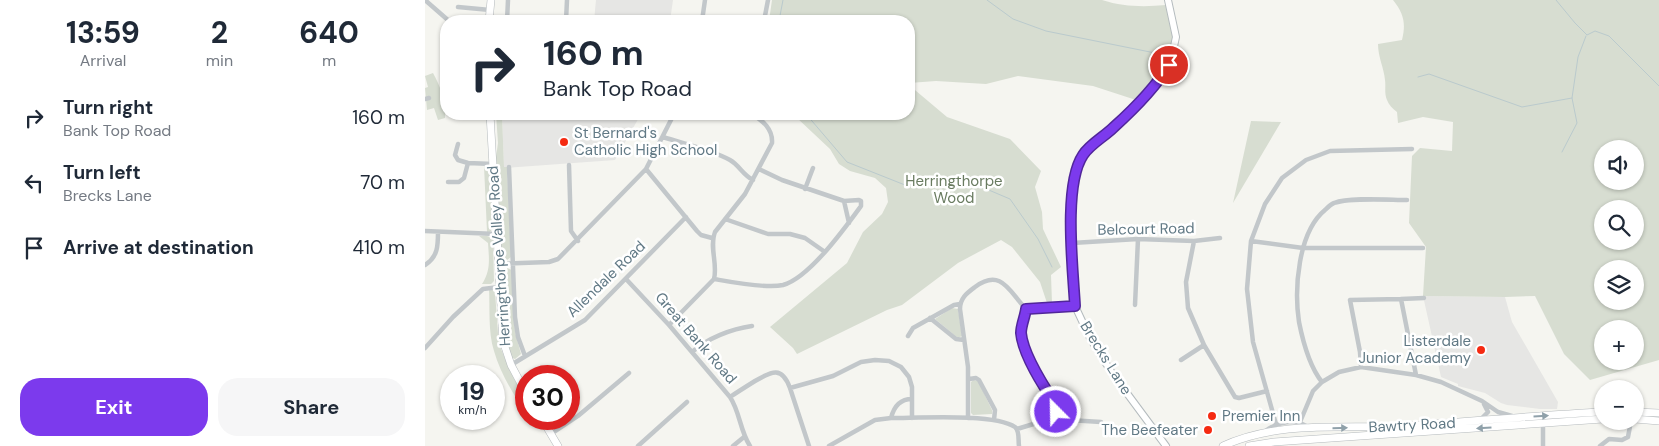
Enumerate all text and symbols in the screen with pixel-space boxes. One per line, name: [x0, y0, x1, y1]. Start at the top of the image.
text: 13:59: [66, 13, 140, 52]
text: 2: [211, 13, 228, 52]
text: 640: [299, 13, 359, 52]
text: 160 m: [543, 30, 644, 76]
icon: right: [460, 35, 525, 100]
pin: [1148, 44, 1190, 86]
text: Arrival: [80, 50, 126, 71]
text: min: [206, 50, 233, 71]
text: m: [322, 50, 336, 71]
icon: arrive: [1155, 51, 1183, 79]
text: Bank Top Road: [543, 74, 692, 103]
text: Turn right: [63, 95, 153, 120]
icon: right: [20, 104, 48, 132]
text: 160 m: [352, 105, 405, 130]
text: Bank Top Road: [63, 120, 171, 141]
place label: St Bernard's Catholic High School: [574, 123, 717, 160]
marker: St Bernard's Catholic High School: [558, 136, 570, 148]
map controls: [1594, 140, 1644, 430]
button: sound: [1594, 140, 1644, 190]
text: Turn left: [63, 160, 141, 185]
street label: Herringthorpe Valley Road: [483, 165, 515, 347]
icon: left: [20, 169, 48, 197]
text: 70 m: [360, 170, 405, 195]
park label: Herringthorpe Wood: [905, 171, 1003, 208]
text: Brecks Lane: [63, 185, 152, 206]
button: search: [1594, 200, 1644, 250]
street label: Belcourt Road: [1097, 218, 1195, 240]
icon: arrive: [20, 234, 48, 262]
text: Arrive at destination: [63, 235, 254, 260]
text: 410 m: [353, 235, 405, 260]
street label: Allendale Road: [562, 236, 650, 322]
button: layers: [1594, 260, 1644, 310]
street label: Great Bank Road: [651, 288, 741, 388]
street label: Brecks Lane: [1075, 317, 1137, 399]
button: +: [1594, 320, 1644, 370]
place label: Listerdale Junior Academy: [1359, 331, 1472, 368]
marker: Listerdale Junior Academy: [1475, 344, 1487, 356]
speed limit sign: 30: [515, 365, 580, 430]
text: 19: [460, 375, 485, 408]
button: Exit: [20, 378, 208, 436]
button: Share: [218, 378, 405, 436]
button: −: [1594, 380, 1644, 430]
position arrow: [1029, 385, 1081, 437]
text: km/h: [458, 402, 487, 418]
place label: Premier Inn: [1222, 406, 1300, 426]
marker: Premier Inn: [1206, 410, 1218, 422]
one-way arrow: [1534, 412, 1550, 420]
street label: Bawtry Road: [1368, 413, 1456, 437]
place label: The Beefeater: [1101, 420, 1198, 440]
marker: The Beefeater: [1202, 424, 1214, 436]
one-way arrow: [1332, 424, 1348, 432]
one-way arrow: [1476, 424, 1492, 432]

